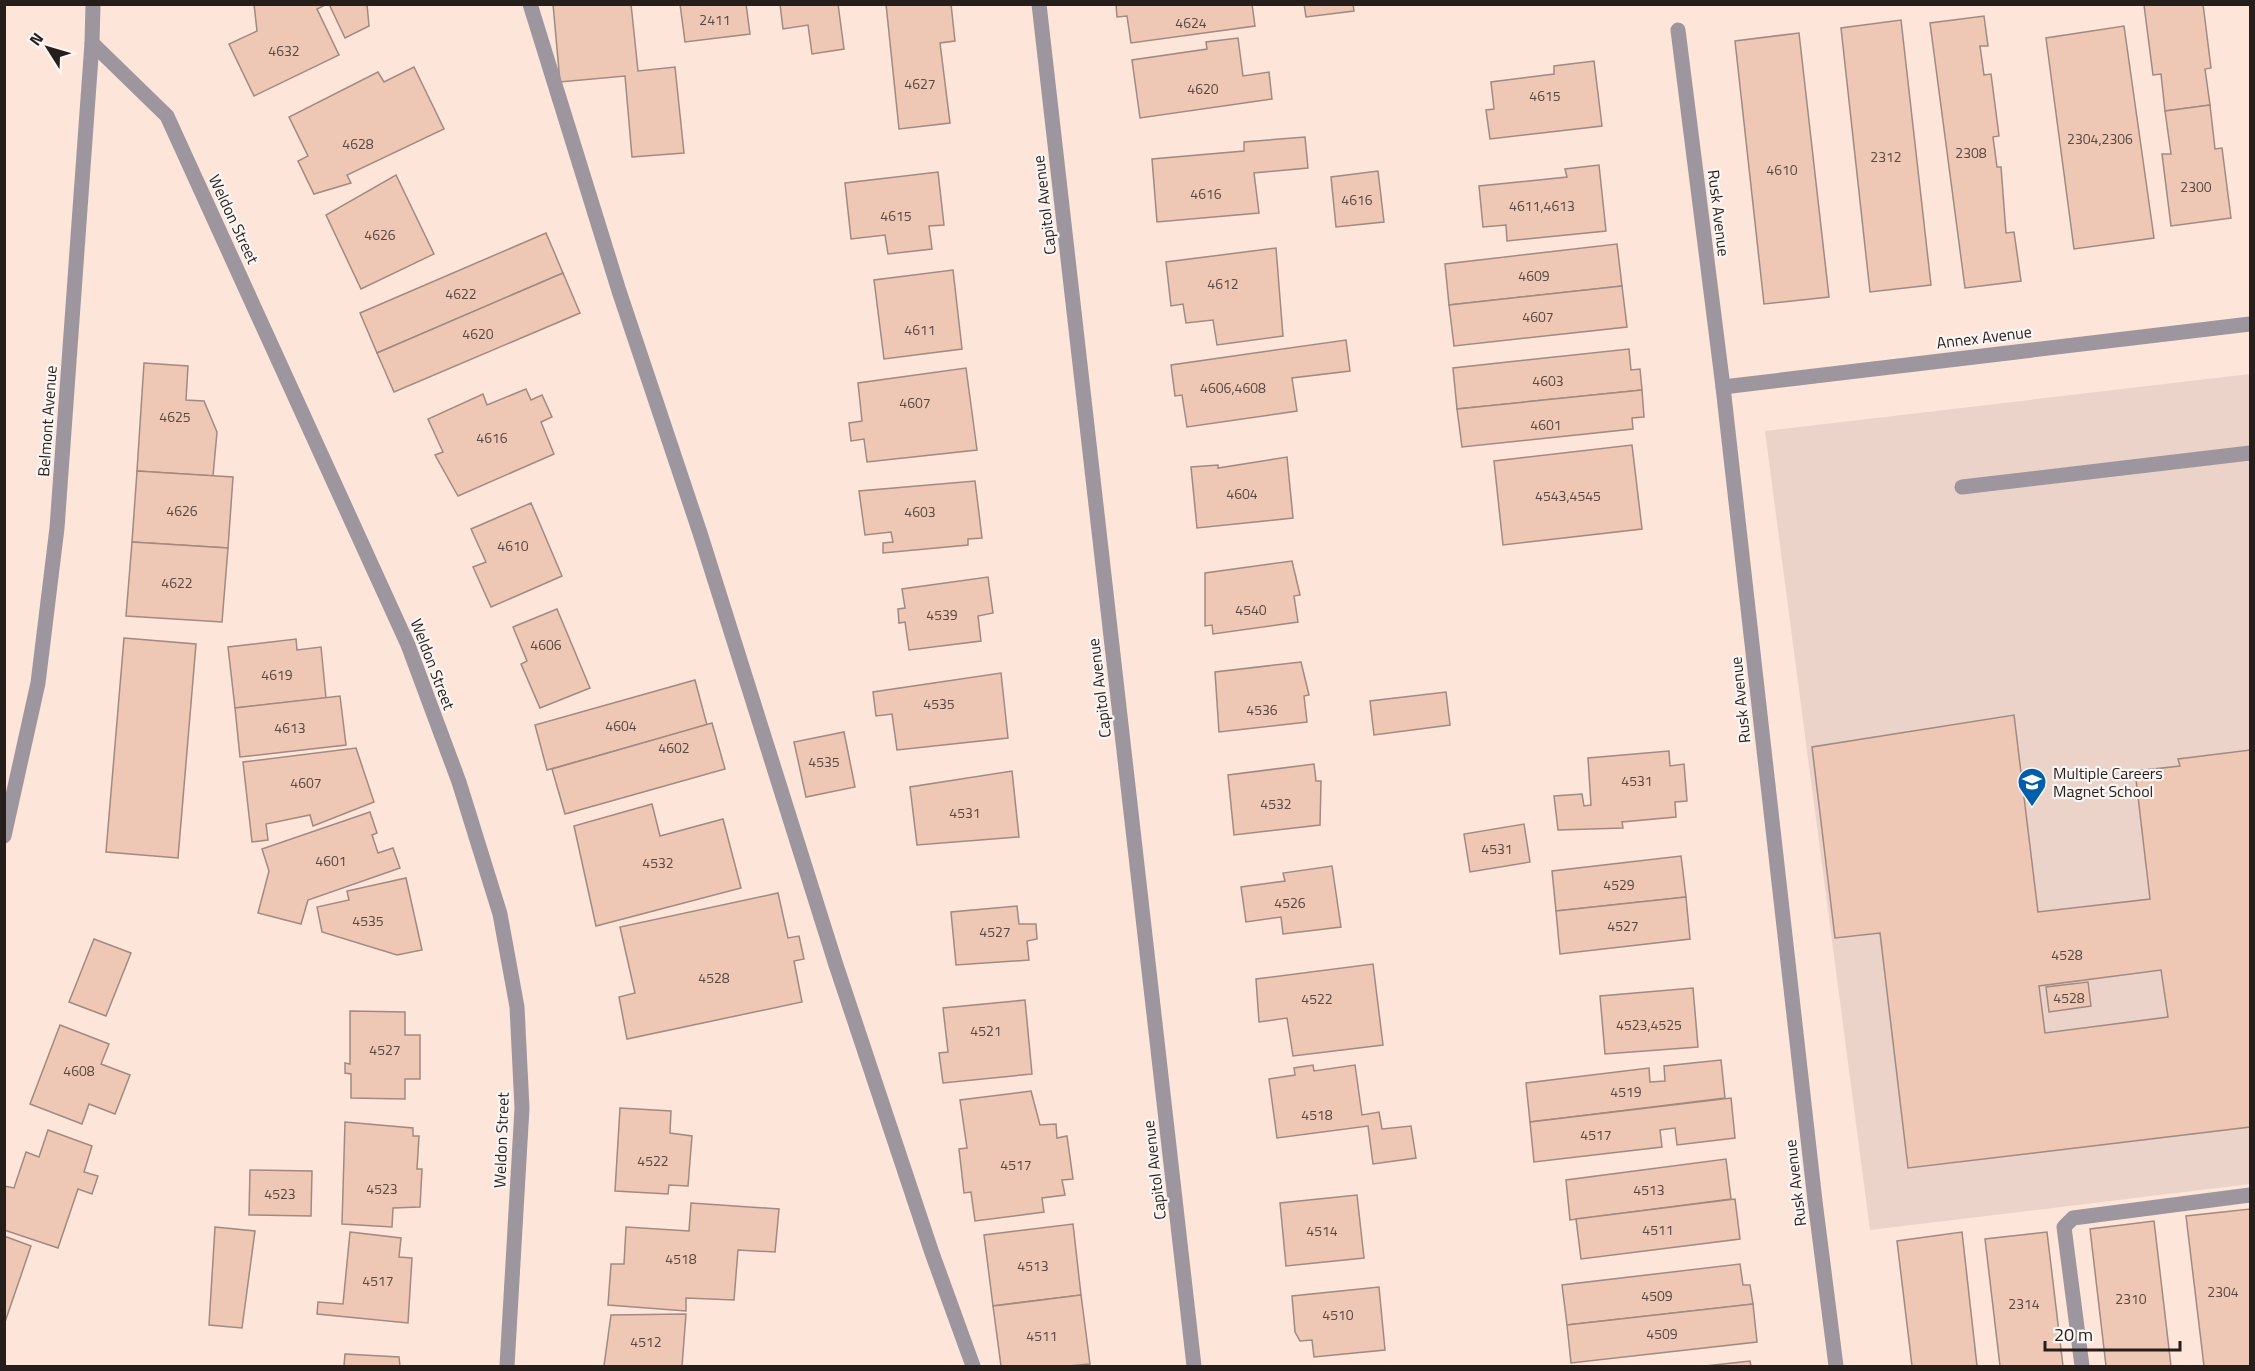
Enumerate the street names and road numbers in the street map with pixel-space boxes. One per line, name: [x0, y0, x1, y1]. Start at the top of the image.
street label: Capitol Avenue: [1026, 154, 1062, 256]
street label: Rusk Avenue: [1702, 168, 1736, 258]
street label: Weldon Street: [203, 170, 265, 268]
street label: Annex Avenue: [1935, 319, 2033, 355]
street label: Belmont Avenue: [31, 365, 63, 477]
street label: Weldon Street: [405, 615, 462, 713]
street label: Capitol Avenue: [1081, 637, 1117, 739]
street label: Rusk Avenue: [1724, 655, 1756, 745]
street label: Weldon Street: [487, 1091, 515, 1188]
street label: Capitol Avenue: [1136, 1119, 1172, 1221]
street label: Rusk Avenue: [1778, 1138, 1812, 1228]

